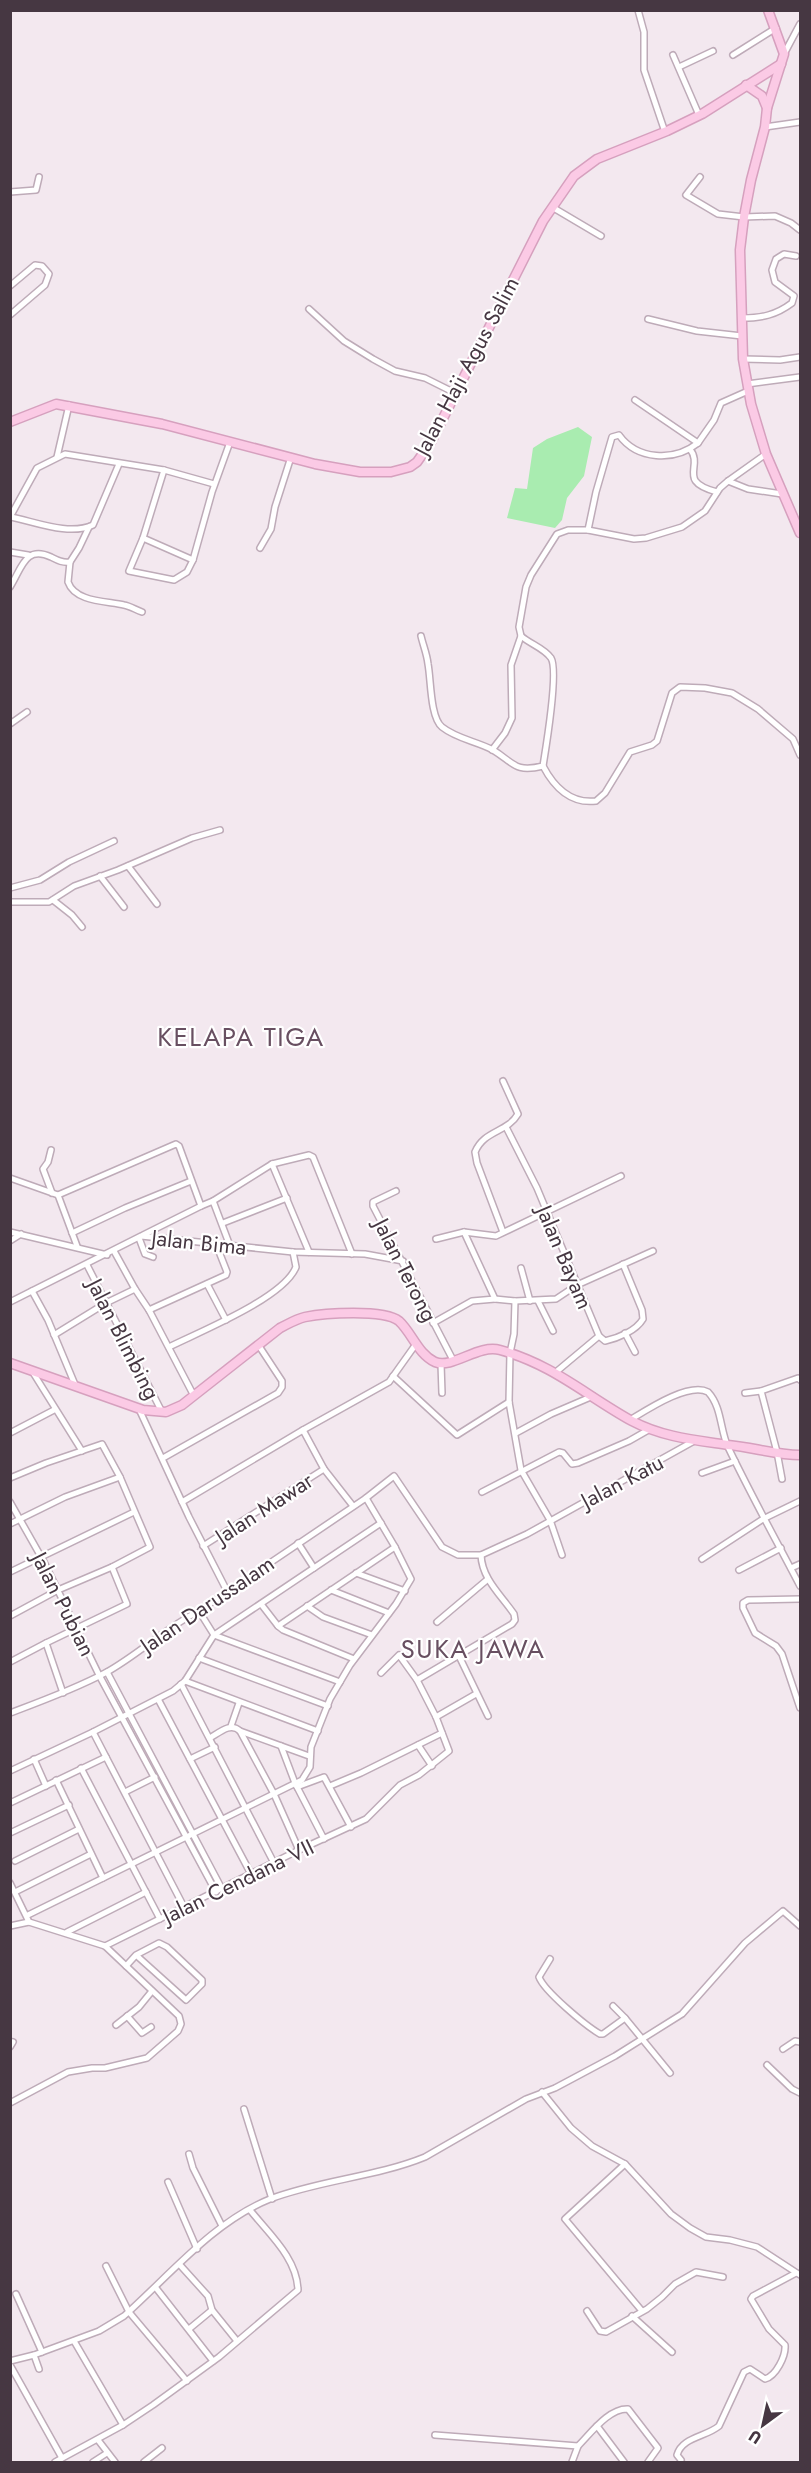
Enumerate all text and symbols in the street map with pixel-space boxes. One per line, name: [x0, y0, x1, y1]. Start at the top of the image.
street label: Jalan Haji Agus Salim: [404, 271, 527, 464]
district label: KELAPA TIGA: [157, 1018, 325, 1056]
street label: Jalan Bayam: [528, 1197, 601, 1314]
street label: Jalan Terong: [365, 1210, 446, 1327]
street label: Jalan Bima: [147, 1221, 248, 1263]
street label: Jalan Blimbing: [78, 1270, 168, 1405]
street label: Jalan Katu: [572, 1446, 669, 1518]
street label: Jalan Mawar: [206, 1464, 320, 1553]
street label: Jalan Pubian: [23, 1544, 104, 1662]
street label: Jalan Darussalam: [131, 1547, 280, 1662]
district label: SUKA JAWA: [401, 1630, 545, 1668]
street label: Jalan Cendana VII: [154, 1831, 319, 1933]
north arrow: [733, 2395, 793, 2455]
text: U: [744, 2424, 766, 2450]

